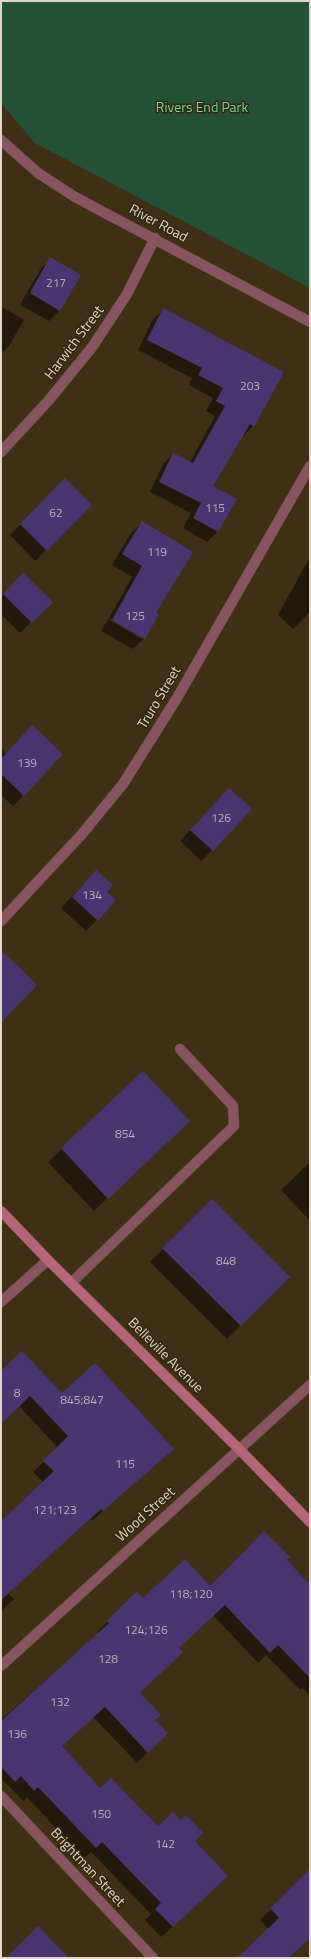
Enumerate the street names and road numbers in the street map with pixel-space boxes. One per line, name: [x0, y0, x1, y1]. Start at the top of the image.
street label: River Road: [126, 202, 190, 246]
street label: Harwich Street: [42, 303, 108, 383]
street label: Truro Street: [135, 664, 185, 732]
street label: Belleville Avenue: [124, 1315, 206, 1397]
street label: Wood Street: [113, 1484, 179, 1546]
street label: Brightman Street: [46, 1825, 128, 1911]

